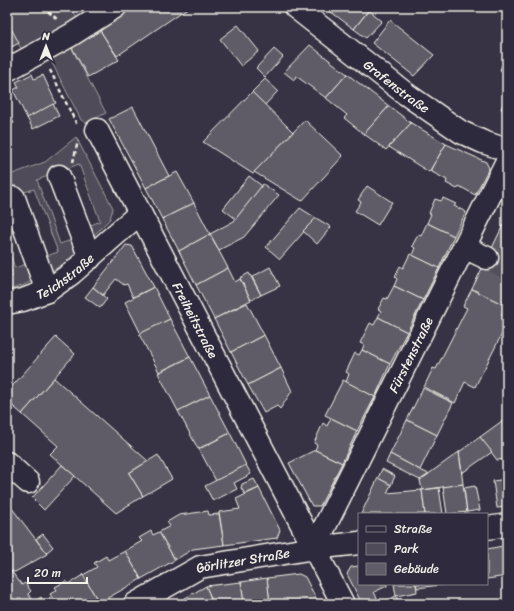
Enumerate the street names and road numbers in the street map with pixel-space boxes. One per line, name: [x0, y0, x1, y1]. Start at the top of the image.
street label: Grafenstraße: [359, 53, 435, 119]
street label: Teichstraße: [33, 247, 100, 306]
street label: Freiheitstraße: [166, 278, 225, 362]
street label: Fürstenstraße: [382, 313, 439, 397]
street label: Görlitzer Straße: [190, 541, 292, 579]

